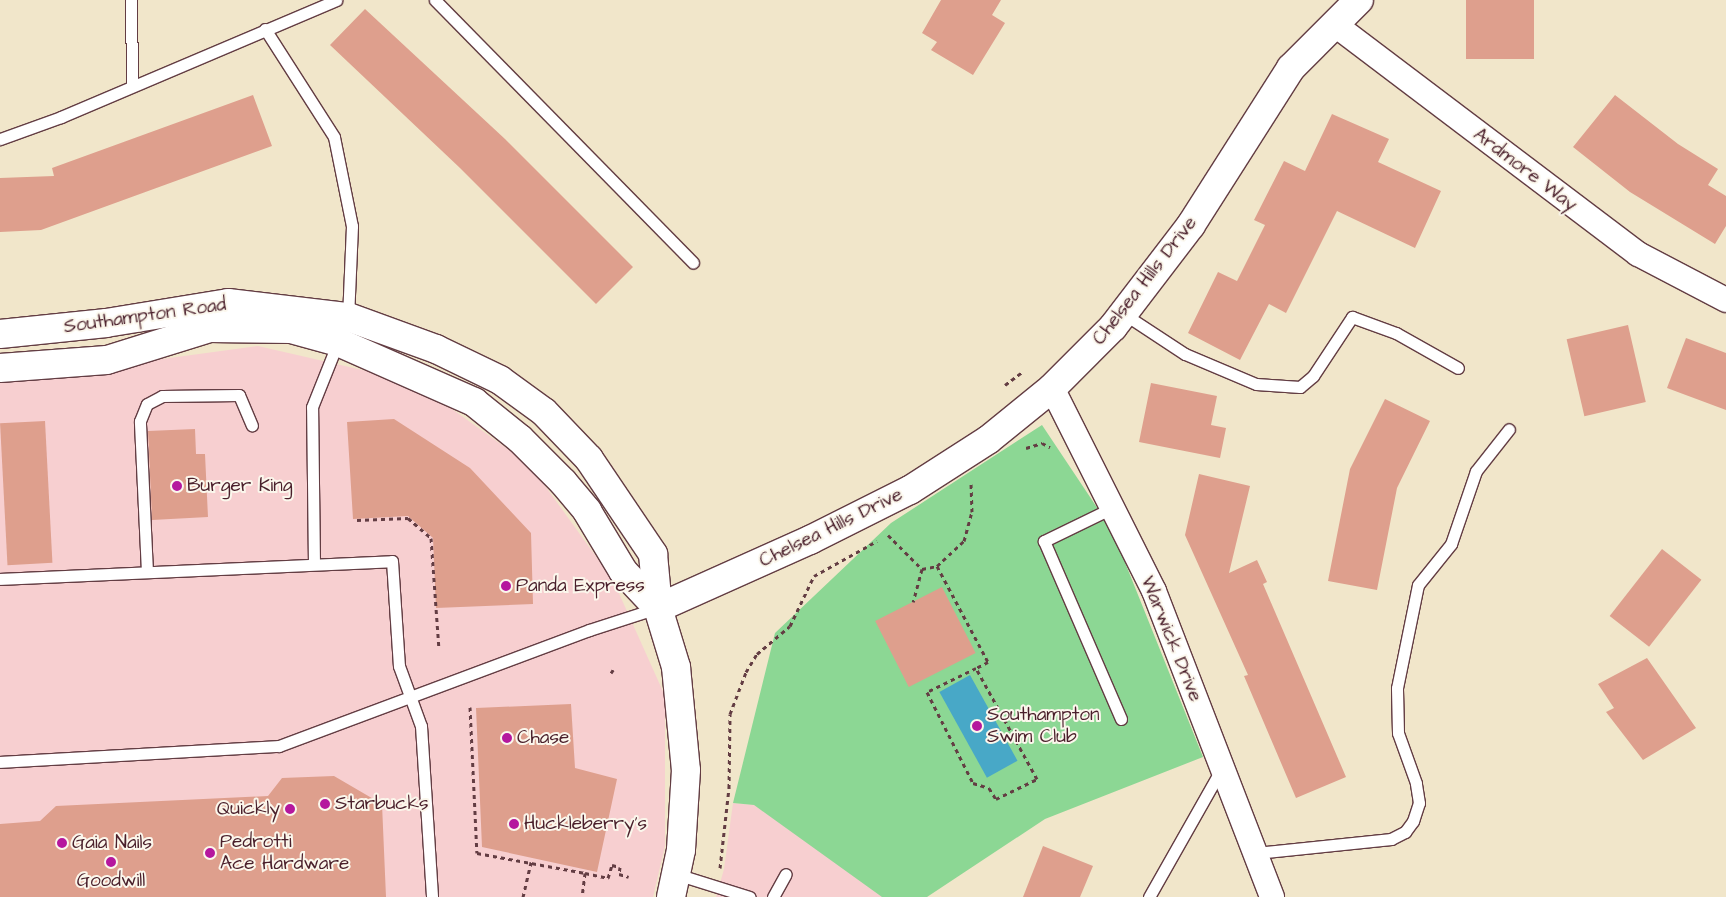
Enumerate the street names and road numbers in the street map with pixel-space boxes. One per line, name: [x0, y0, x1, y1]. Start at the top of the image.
street label: Ardmore Way: [1469, 124, 1581, 216]
street label: Chelsea Hills Drive: [1088, 212, 1202, 350]
street label: Southampton Road: [62, 293, 228, 339]
street label: Chelsea Hills Drive: [756, 483, 906, 573]
street label: Warwick Drive: [1135, 573, 1207, 705]

